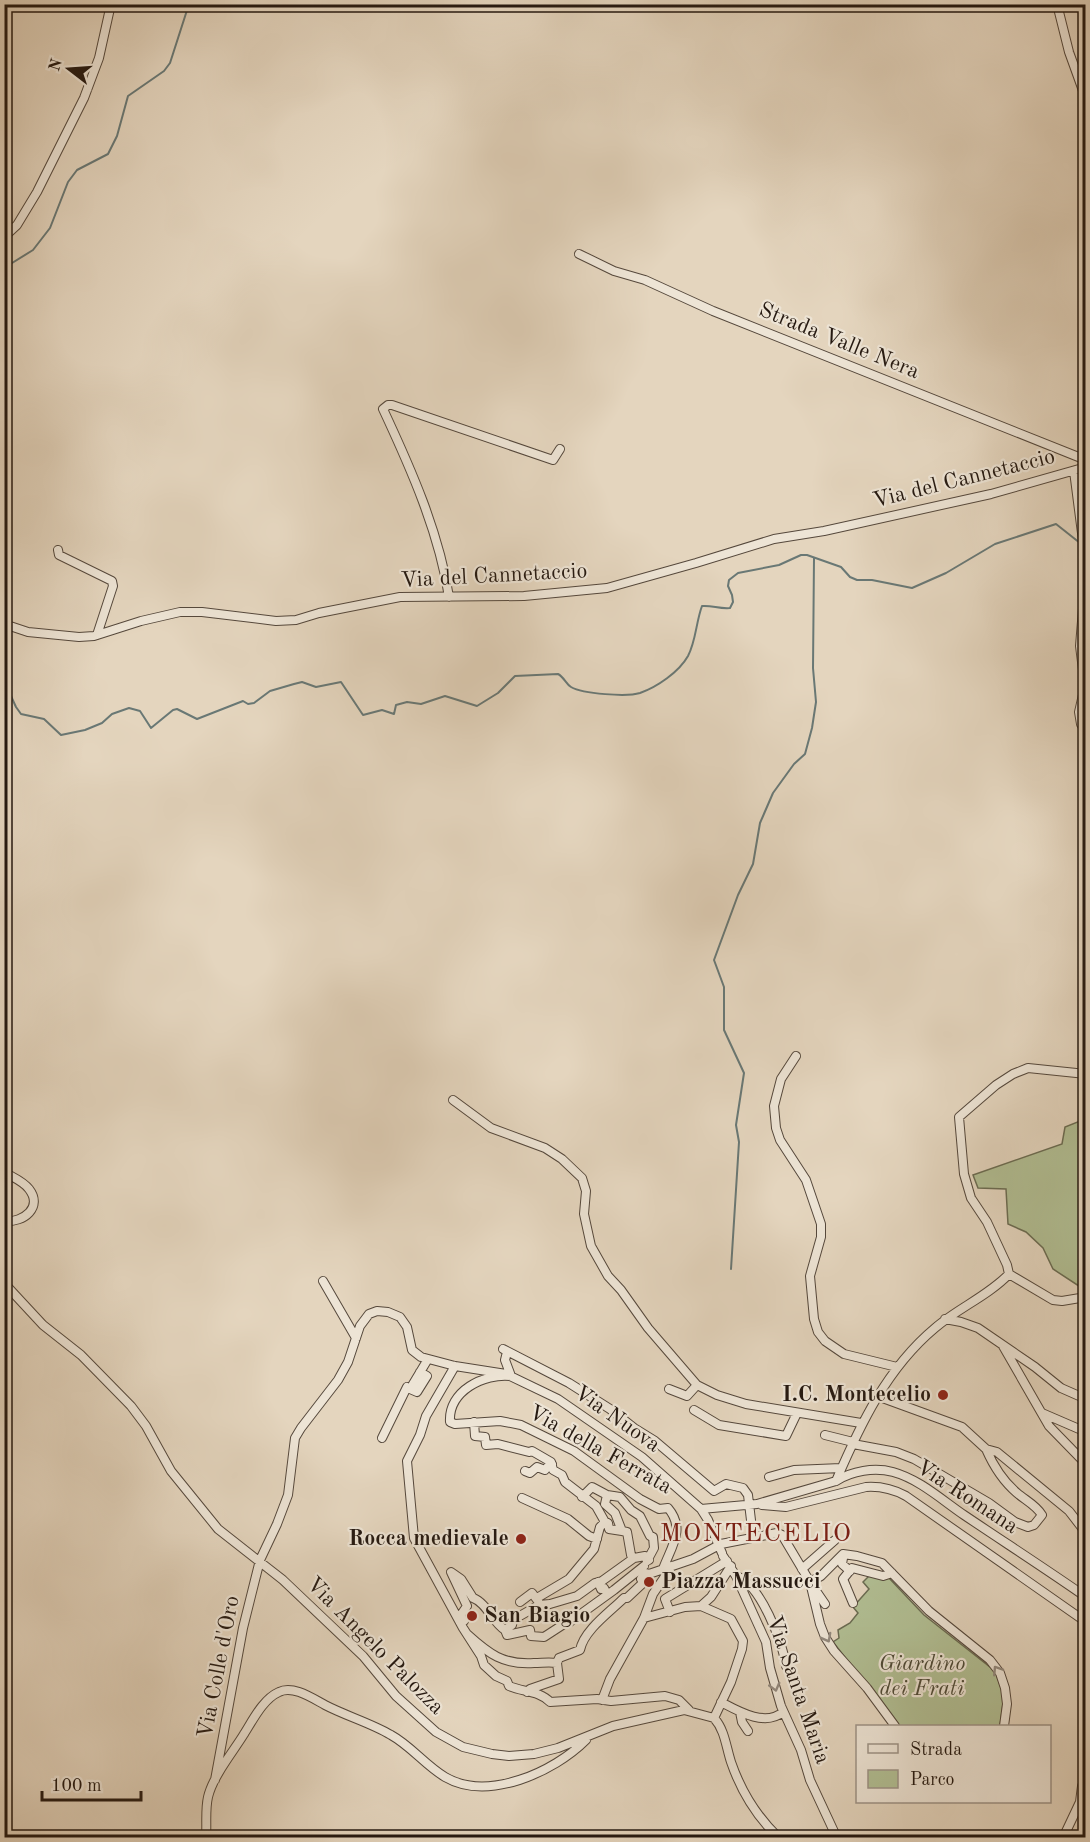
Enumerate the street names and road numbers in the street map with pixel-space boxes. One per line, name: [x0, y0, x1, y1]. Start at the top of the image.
street label: Strada Valle Nera: [756, 299, 922, 383]
street label: Via del Cannetaccio: [871, 446, 1057, 512]
street label: Via del Cannetaccio: [400, 560, 588, 592]
street label: Via Nuova: [570, 1381, 664, 1457]
street label: Via della Ferrata: [525, 1401, 676, 1499]
street label: Via Romana: [912, 1456, 1022, 1538]
street label: Via Angelo Palozza: [302, 1573, 448, 1719]
street label: Via Colle d'Oro: [194, 1594, 244, 1740]
street label: Via Santa Maria: [762, 1613, 834, 1767]

